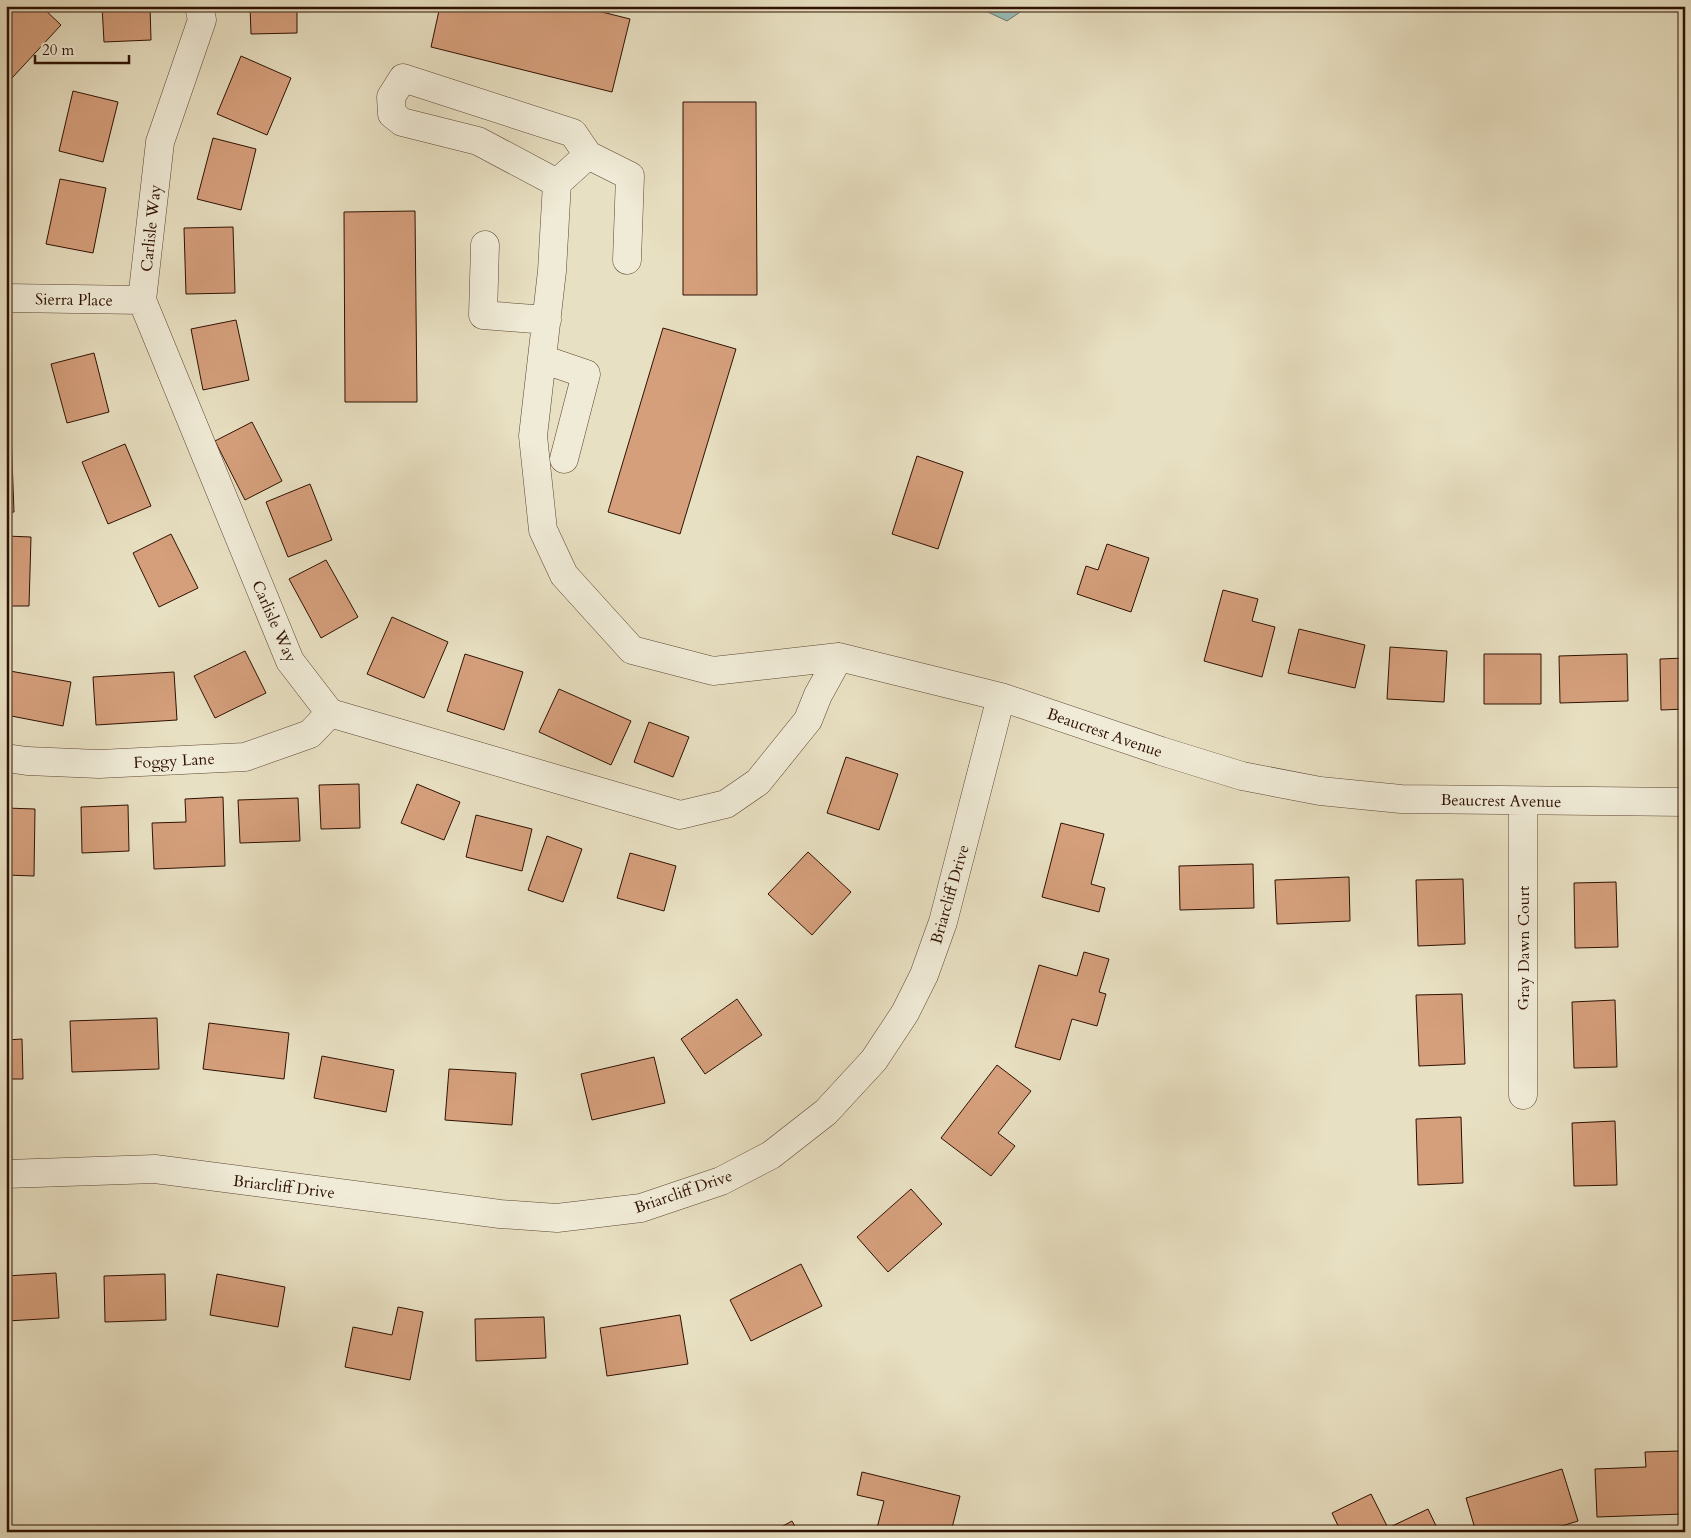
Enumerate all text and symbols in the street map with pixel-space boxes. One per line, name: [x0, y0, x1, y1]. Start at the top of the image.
scale bar: [35, 32, 129, 64]
text: 20 m: [42, 40, 74, 60]
street label: Carlisle Way: [135, 183, 167, 273]
street label: Sierra Place: [35, 288, 113, 312]
street label: Carlisle Way: [246, 577, 302, 666]
street label: Beaucrest Avenue: [1044, 703, 1165, 763]
street label: Foggy Lane: [133, 748, 215, 774]
street label: Beaucrest Avenue: [1440, 789, 1562, 813]
street label: Briarcliff Drive: [925, 842, 975, 947]
street label: Gray Dawn Court: [1513, 886, 1535, 1010]
street label: Briarcliff Drive: [631, 1165, 735, 1219]
street label: Briarcliff Drive: [232, 1170, 336, 1204]

